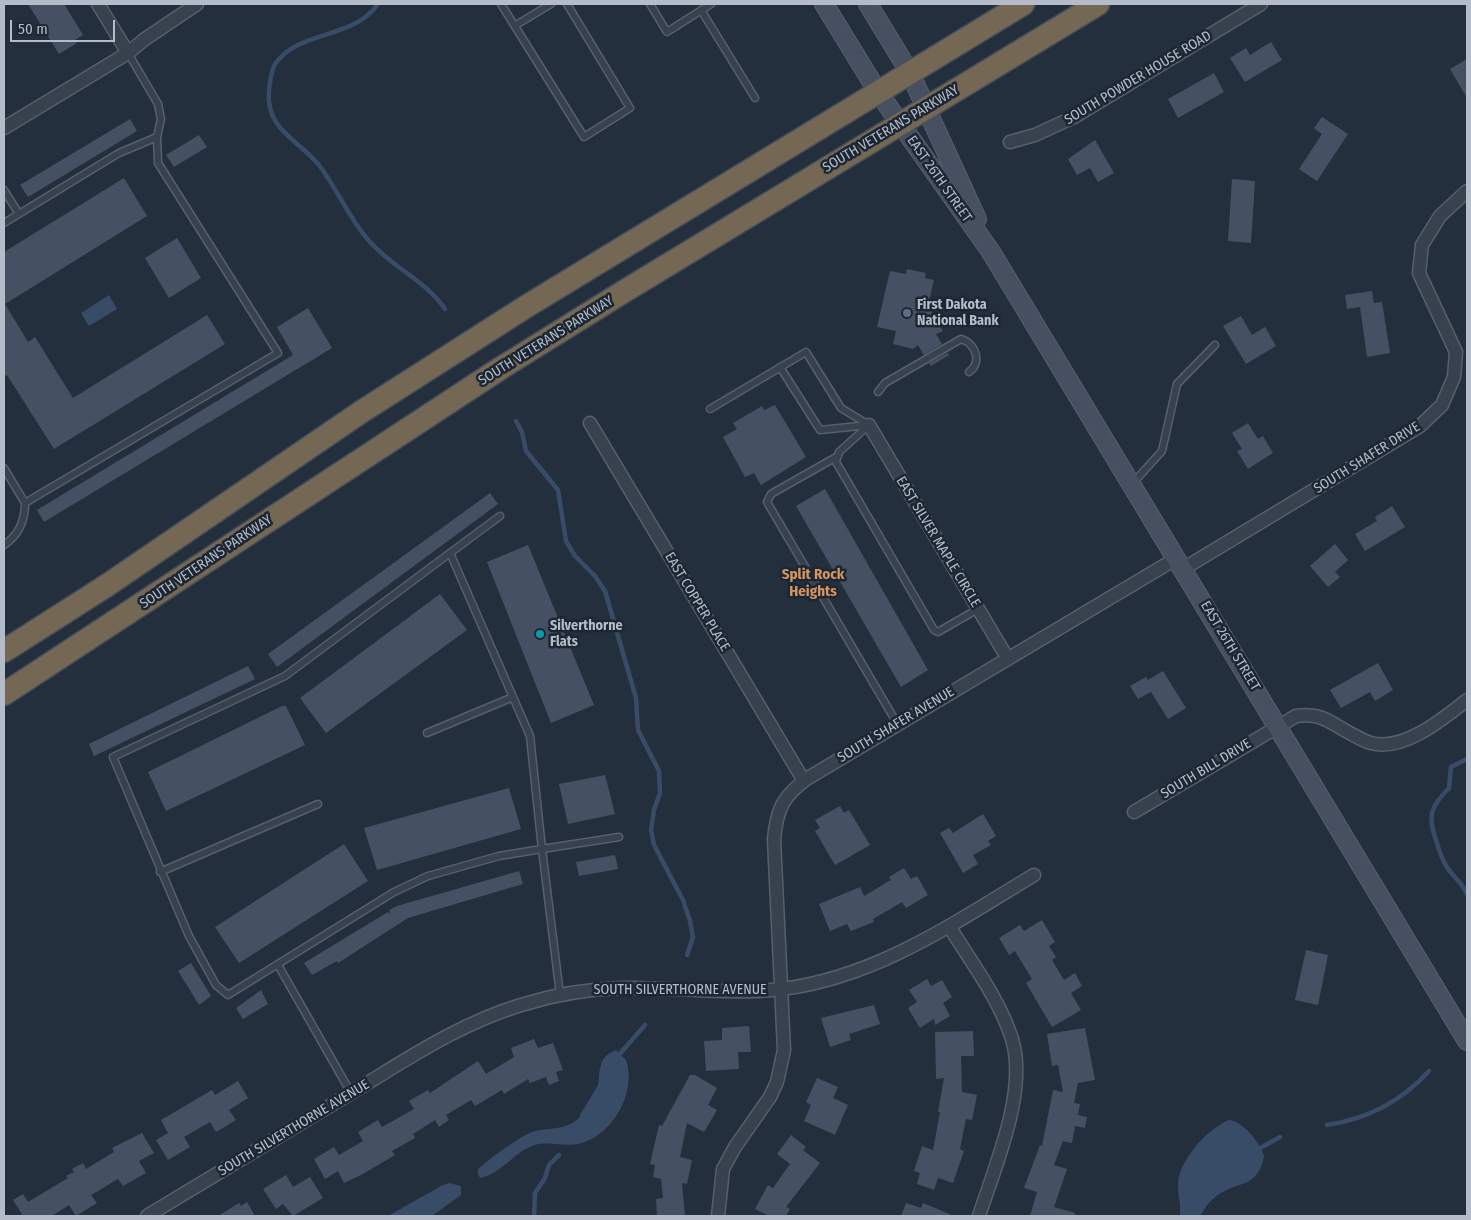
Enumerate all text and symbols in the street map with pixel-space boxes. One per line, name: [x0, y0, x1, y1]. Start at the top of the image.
scale bar: [12, 10, 118, 42]
text: 50 m: [18, 20, 48, 38]
street label: SOUTH POWDER HOUSE ROAD: [1062, 27, 1214, 129]
street label: SOUTH VETERANS PARKWAY: [820, 82, 962, 176]
street label: EAST 26TH STREET: [903, 133, 975, 225]
street label: SOUTH VETERANS PARKWAY: [476, 293, 616, 389]
place label: First Dakota National Bank: [917, 297, 999, 330]
marker: First Dakota National Bank: [901, 307, 913, 319]
street label: SOUTH SHAFER DRIVE: [1311, 419, 1423, 497]
street label: EAST SILVER MAPLE CIRCLE: [892, 474, 984, 610]
street label: SOUTH VETERANS PARKWAY: [137, 512, 275, 612]
street label: EAST COPPER PLACE: [661, 549, 733, 655]
district label: Split Rock Heights: [782, 566, 844, 601]
street label: EAST 26TH STREET: [1197, 598, 1263, 694]
place label: Silverthorne Flats: [550, 618, 623, 650]
marker: Silverthorne Flats: [534, 628, 546, 640]
street label: SOUTH SHAFER AVENUE: [835, 684, 957, 766]
street label: SOUTH BILL DRIVE: [1158, 735, 1254, 803]
street label: SOUTH SILVERTHORNE AVENUE: [594, 982, 766, 998]
street label: SOUTH SILVERTHORNE AVENUE: [216, 1076, 372, 1180]

